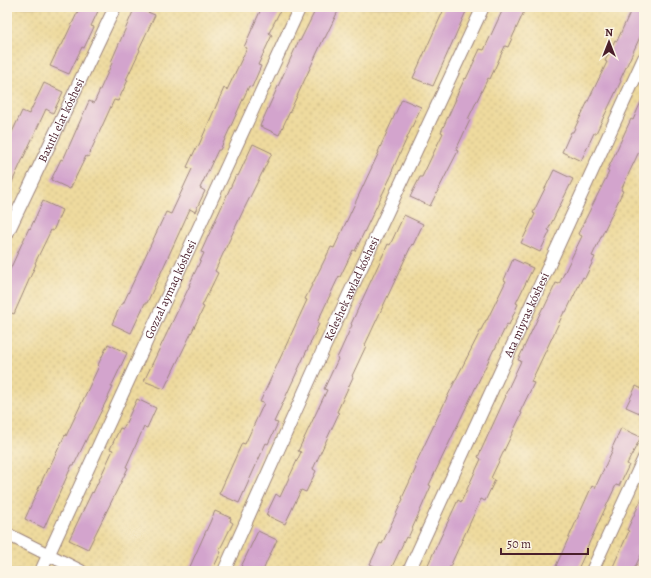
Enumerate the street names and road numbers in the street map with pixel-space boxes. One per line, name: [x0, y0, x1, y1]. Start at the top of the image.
street label: Baxıtlı elat kóshesi: [34, 76, 88, 165]
street label: Keleshek awlad kóshesi: [320, 234, 383, 343]
street label: Gozzal aymaq kóshesi: [141, 237, 200, 341]
street label: Ata miyras kóshesi: [500, 270, 553, 360]

